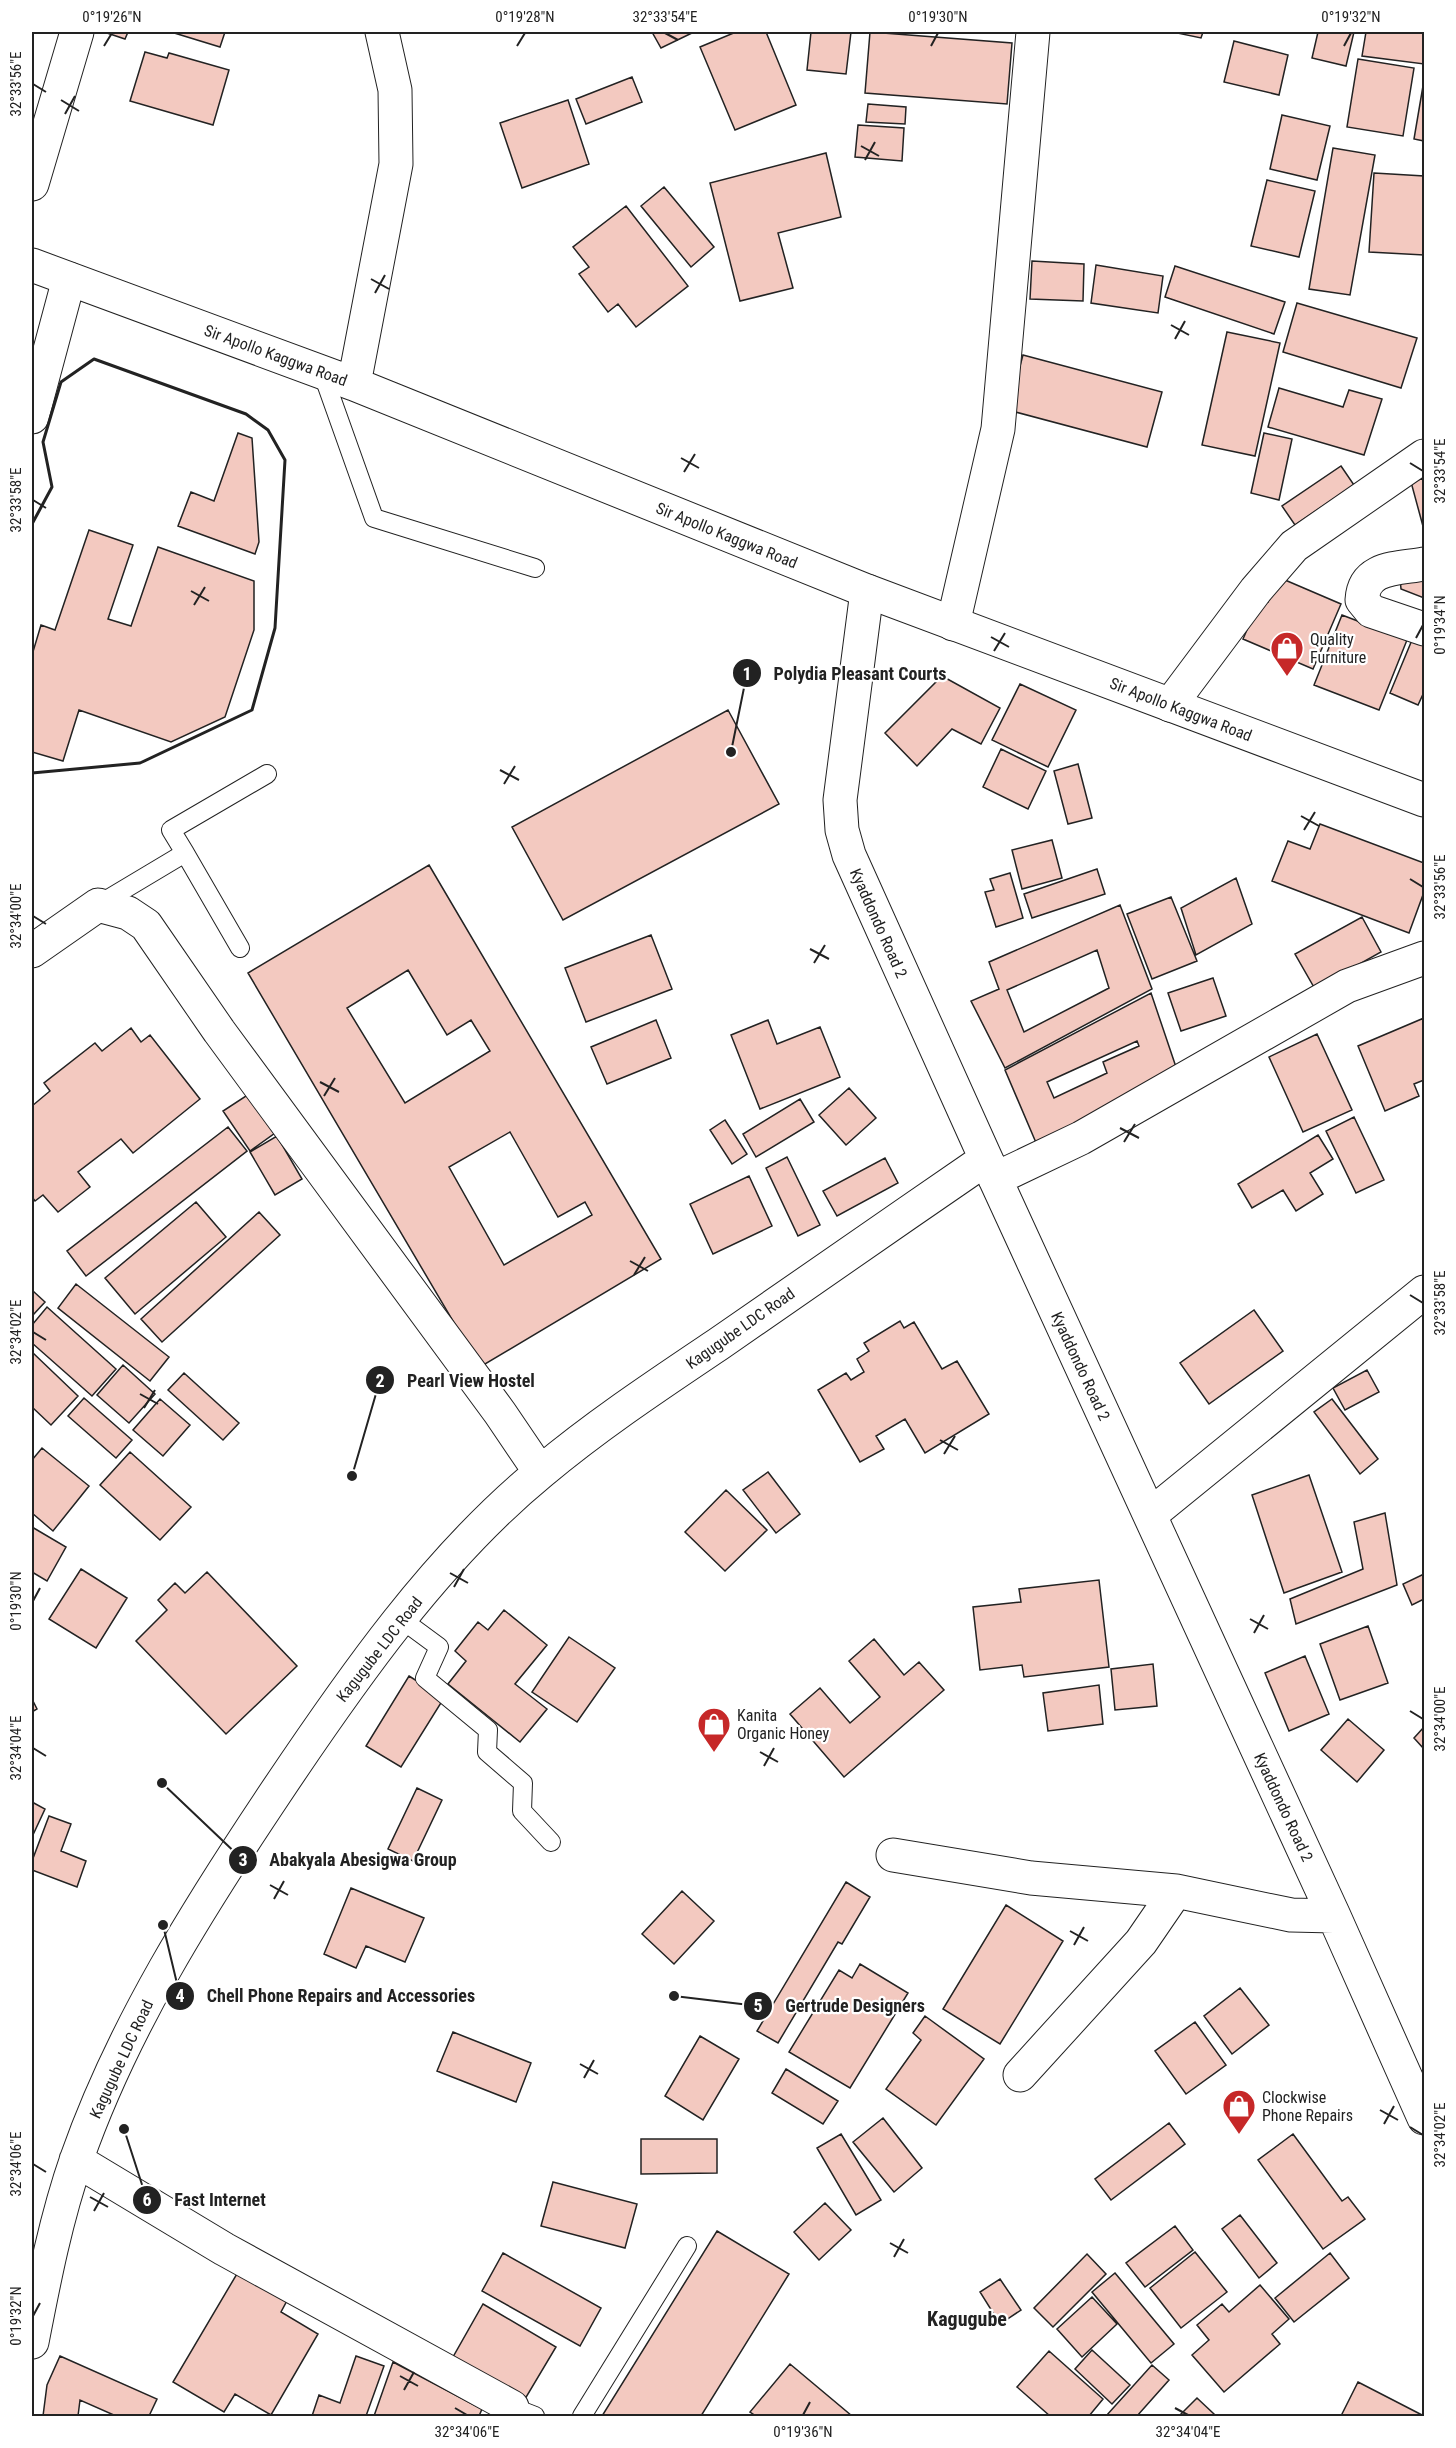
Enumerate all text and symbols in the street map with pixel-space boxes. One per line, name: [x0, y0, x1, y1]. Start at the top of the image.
text: 0°19'26"N: [82, 8, 142, 26]
text: 0°19'28"N: [495, 8, 555, 26]
text: 32°33'54"E: [633, 8, 697, 26]
text: 0°19'30"N: [908, 8, 968, 26]
text: 0°19'32"N: [1321, 8, 1381, 26]
text: 32°33'56"E: [7, 52, 25, 116]
street label: Sir Apollo Kaggwa Road: [202, 321, 350, 390]
text: 32°33'54"E: [1431, 439, 1449, 503]
text: 32°33'58"E: [7, 468, 25, 532]
street label: Sir Apollo Kaggwa Road: [653, 498, 800, 573]
text: 0°19'34"N: [1431, 595, 1449, 655]
shop icon: Quality Furniture: [1269, 630, 1305, 677]
place label: Quality Furniture: [1310, 630, 1366, 667]
callout: Polydia Pleasant Courts: [732, 655, 958, 691]
text: 1: [742, 663, 752, 684]
text: Polydia Pleasant Courts: [774, 663, 946, 684]
street label: Sir Apollo Kaggwa Road: [1107, 674, 1255, 745]
text: 32°33'56"E: [1431, 855, 1449, 919]
street label: Kyaddondo Road 2: [846, 866, 911, 981]
text: 32°34'00"E: [7, 884, 25, 948]
text: 32°33'58"E: [1431, 1271, 1449, 1335]
street label: Kagugube LDC Road: [682, 1284, 798, 1373]
text: 32°34'02"E: [7, 1300, 25, 1364]
street label: Kyaddondo Road 2: [1047, 1309, 1114, 1424]
callout: Pearl View Hostel: [365, 1362, 547, 1398]
text: 2: [375, 1370, 385, 1391]
text: Pearl View Hostel: [407, 1370, 535, 1391]
text: 0°19'30"N: [7, 1571, 25, 1631]
street label: Kagugube LDC Road: [332, 1593, 426, 1706]
text: 32°34'00"E: [1431, 1687, 1449, 1751]
shop icon: Kanita Organic Honey: [696, 1706, 732, 1753]
place label: Kanita Organic Honey: [737, 1706, 829, 1743]
text: 32°34'04"E: [7, 1716, 25, 1780]
street label: Kyaddondo Road 2: [1250, 1750, 1317, 1865]
callout: Abakyala Abesigwa Group: [228, 1842, 469, 1878]
text: 3: [238, 1849, 248, 1870]
text: Abakyala Abesigwa Group: [269, 1849, 457, 1870]
callout: Chell Phone Repairs and Accessories: [165, 1978, 487, 2014]
text: 4: [175, 1985, 185, 2006]
text: Chell Phone Repairs and Accessories: [207, 1985, 475, 2006]
callout: Gertrude Designers: [743, 1988, 937, 2024]
text: 5: [753, 1995, 763, 2016]
text: Gertrude Designers: [785, 1995, 925, 2016]
street label: Kagugube LDC Road: [86, 1997, 157, 2121]
shop icon: Clockwise Phone Repairs: [1221, 2088, 1257, 2135]
place label: Clockwise Phone Repairs: [1262, 2088, 1353, 2125]
text: 32°34'02"E: [1431, 2103, 1449, 2167]
text: 32°34'06"E: [7, 2132, 25, 2196]
callout: Fast Internet: [132, 2182, 277, 2218]
text: 6: [142, 2189, 152, 2210]
text: Fast Internet: [174, 2189, 266, 2210]
text: 0°19'32"N: [7, 2286, 25, 2346]
district label: Kagugube: [927, 2307, 1007, 2331]
text: 32°34'06"E: [435, 2423, 499, 2441]
text: 0°19'36"N: [773, 2423, 833, 2441]
text: 32°34'04"E: [1156, 2423, 1220, 2441]

